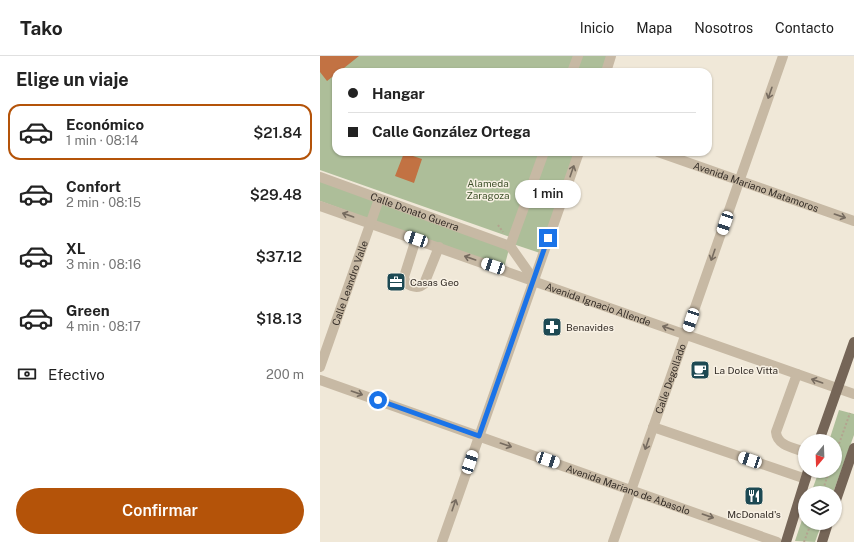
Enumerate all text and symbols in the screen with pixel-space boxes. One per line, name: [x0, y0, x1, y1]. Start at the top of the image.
text: Tako: [20, 17, 63, 39]
text: Inicio: [580, 20, 614, 36]
text: Mapa: [636, 20, 672, 36]
text: Nosotros: [694, 20, 753, 36]
text: Contacto: [775, 20, 834, 36]
text: Elige un viaje: [16, 69, 129, 90]
text: Hangar: [372, 85, 425, 102]
one-way arrow: [766, 86, 773, 99]
icon: car: [18, 114, 54, 150]
text: Económico: [66, 116, 144, 133]
text: Calle González Ortega: [372, 123, 531, 140]
text: $21.84: [253, 124, 302, 141]
text: 1 min · 08:14: [66, 133, 138, 148]
street label: Avenida Mariano Matamoros: [692, 159, 820, 214]
one-way arrow: [568, 166, 576, 178]
icon: car: [18, 176, 54, 212]
park label: Alameda Zaragoza: [466, 177, 510, 201]
text: Confort: [66, 178, 121, 195]
callout: 1 min: [515, 180, 581, 208]
text: $29.48: [250, 186, 302, 203]
text: 1 min: [533, 186, 563, 201]
street label: Calle Donato Guerra: [369, 190, 461, 233]
text: 2 min · 08:15: [66, 195, 141, 210]
car: [715, 210, 735, 236]
one-way arrow: [342, 211, 354, 219]
one-way arrow: [833, 213, 845, 221]
car: [403, 229, 429, 249]
route end: [539, 229, 557, 247]
icon: car: [18, 238, 54, 274]
street label: Calle Leandro Valle: [329, 239, 370, 327]
text: XL: [66, 240, 85, 257]
text: $37.12: [256, 248, 302, 265]
one-way arrow: [709, 249, 717, 261]
one-way arrow: [464, 254, 477, 261]
car: [480, 256, 506, 276]
text: 3 min · 08:16: [66, 257, 141, 272]
office icon: Casas Geo: [385, 271, 407, 293]
place label: Casas Geo: [410, 276, 459, 288]
street label: Avenida Ignacio Allende: [544, 280, 653, 328]
icon: car: [18, 300, 54, 336]
text: Green: [66, 302, 110, 319]
car: [681, 307, 701, 333]
text: $18.13: [256, 310, 302, 327]
pharmacy icon: Benavides: [541, 316, 563, 338]
text: 4 min · 08:17: [66, 319, 141, 334]
place label: Benavides: [566, 321, 614, 333]
one-way arrow: [662, 324, 675, 331]
street label: Calle Degollado: [652, 342, 688, 415]
cafe icon: La Dolce Vitta: [689, 359, 711, 381]
icon: cash: [16, 363, 38, 385]
place label: La Dolce Vitta: [714, 364, 778, 376]
text: Efectivo: [48, 366, 105, 383]
text: 200 m: [266, 367, 304, 382]
one-way arrow: [812, 376, 824, 384]
one-way arrow: [350, 390, 362, 398]
route start: [369, 391, 387, 409]
north arrow: [798, 434, 842, 478]
map controls: [798, 434, 842, 530]
one-way arrow: [643, 438, 651, 450]
one-way arrow: [500, 442, 512, 450]
car: [460, 449, 480, 475]
car: [535, 450, 561, 470]
car: [737, 450, 763, 470]
street label: Avenida Mariano de Abasolo: [564, 462, 692, 517]
restaurant icon: McDonald's: [743, 485, 765, 507]
button: layers: [798, 486, 842, 530]
button: Confirmar: [16, 488, 304, 534]
one-way arrow: [451, 500, 459, 512]
place label: McDonald's: [727, 508, 781, 520]
one-way arrow: [701, 513, 713, 521]

